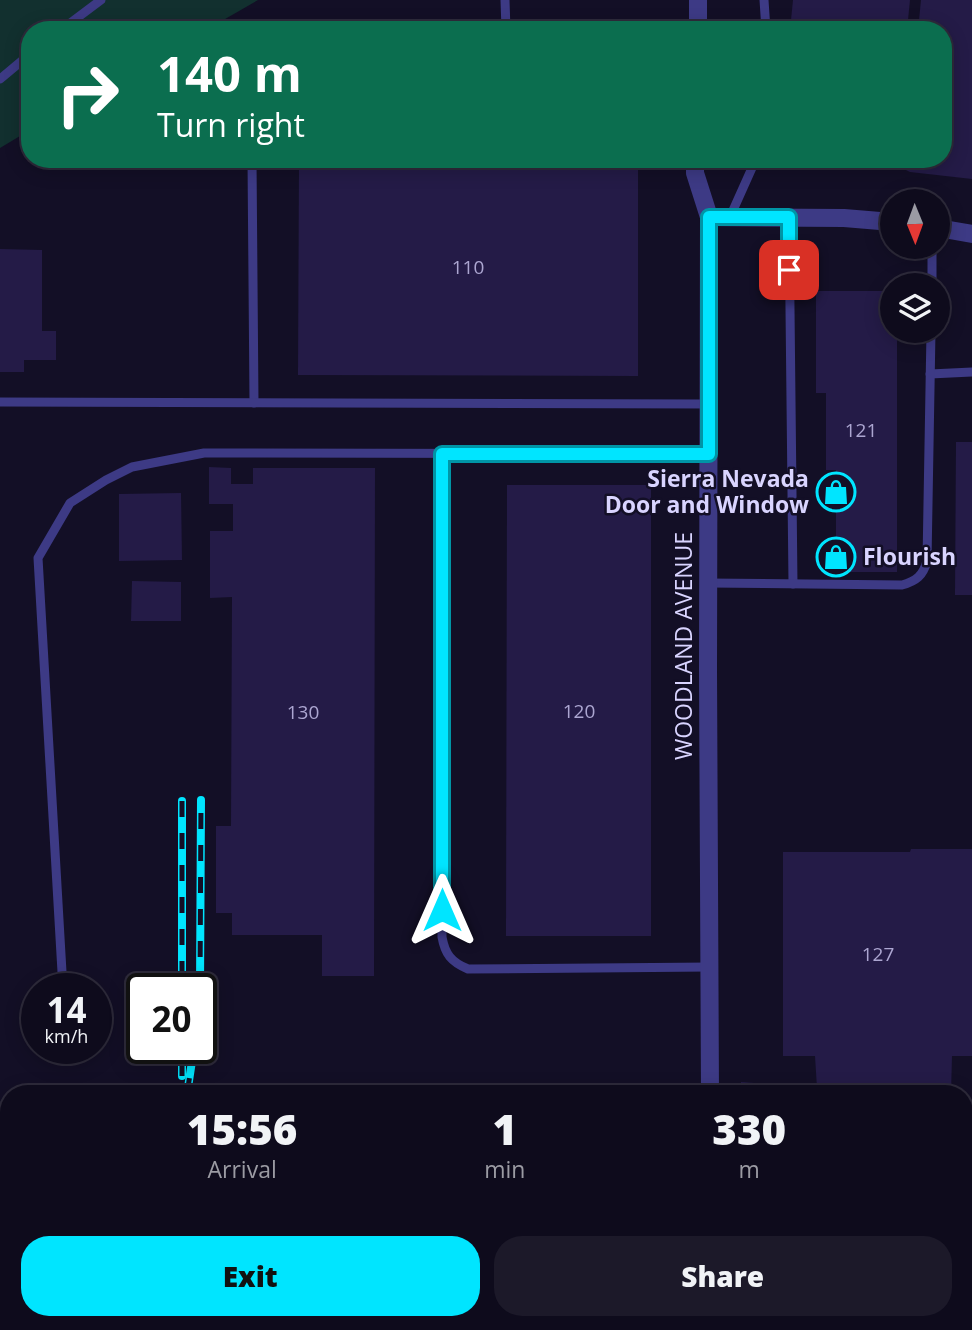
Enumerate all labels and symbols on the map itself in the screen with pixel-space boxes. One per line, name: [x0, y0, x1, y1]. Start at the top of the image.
north arrow: [880, 189, 950, 259]
pin: [759, 240, 819, 300]
house number: 110: [452, 254, 484, 280]
house number: 121: [845, 417, 877, 443]
place label: Sierra Nevada Door and Window: [605, 462, 809, 520]
shop icon: Sierra Nevada Door and Window: [815, 471, 857, 513]
street label: WOODLAND AVENUE: [667, 532, 699, 760]
shop icon: Flourish: [815, 536, 857, 578]
place label: Flourish: [863, 540, 956, 572]
house number: 120: [563, 698, 595, 724]
house number: 130: [287, 699, 319, 725]
position arrow: [405, 873, 479, 947]
house number: 127: [862, 941, 894, 967]
speed limit sign: 20: [126, 973, 217, 1064]

